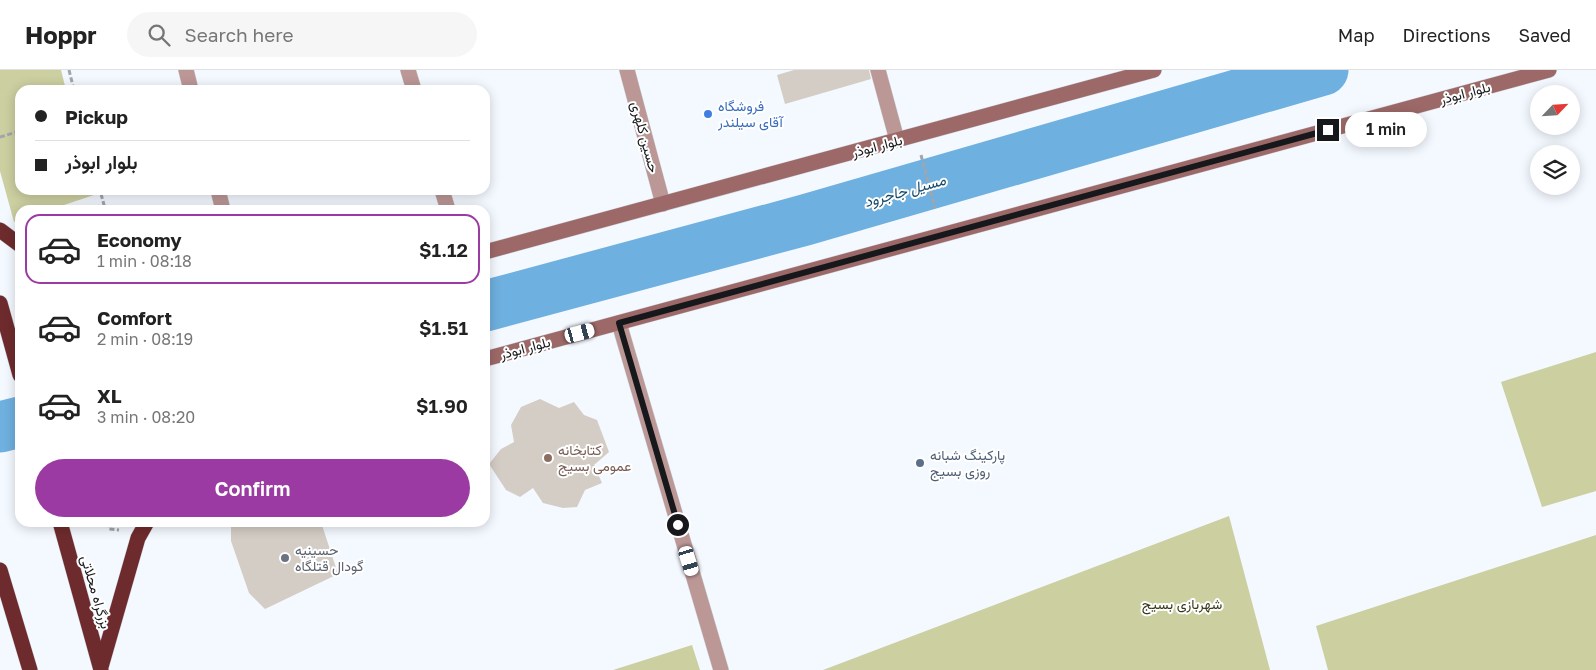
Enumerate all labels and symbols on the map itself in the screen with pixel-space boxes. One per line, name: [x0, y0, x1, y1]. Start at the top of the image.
street label: بلوار ابوذر: [1437, 78, 1492, 109]
north arrow: [1530, 85, 1580, 135]
place label: فروشگاه آقای سیلندر: [717, 97, 784, 131]
street label: حسین کلهری: [627, 99, 663, 175]
marker: فروشگاه آقای سیلندر: [702, 108, 714, 120]
callout: 1 min: [1346, 112, 1428, 148]
route end: [1317, 119, 1339, 141]
street label: بلوار ابوذر: [849, 131, 904, 162]
water label: مسیل جاجرود: [862, 170, 949, 211]
car: [563, 322, 596, 344]
street label: بلوار ابوذر: [497, 333, 552, 364]
place label: کتابخانه عمومی بسیج: [558, 441, 631, 477]
place label: پارکینگ شبانه روزی بسیج: [930, 446, 1005, 482]
marker: کتابخانه عمومی بسیج: [542, 452, 554, 464]
marker: پارکینگ شبانه روزی بسیج: [914, 457, 926, 469]
route start: [667, 514, 689, 536]
place label: حسینیه گودال قتلگاه: [295, 541, 363, 576]
car: [677, 544, 700, 578]
marker: حسینیه گودال قتلگاه: [279, 552, 291, 564]
street label: بزرگراه محلاتی: [77, 553, 115, 631]
park label: شهربازی بسیج: [1142, 595, 1222, 615]

